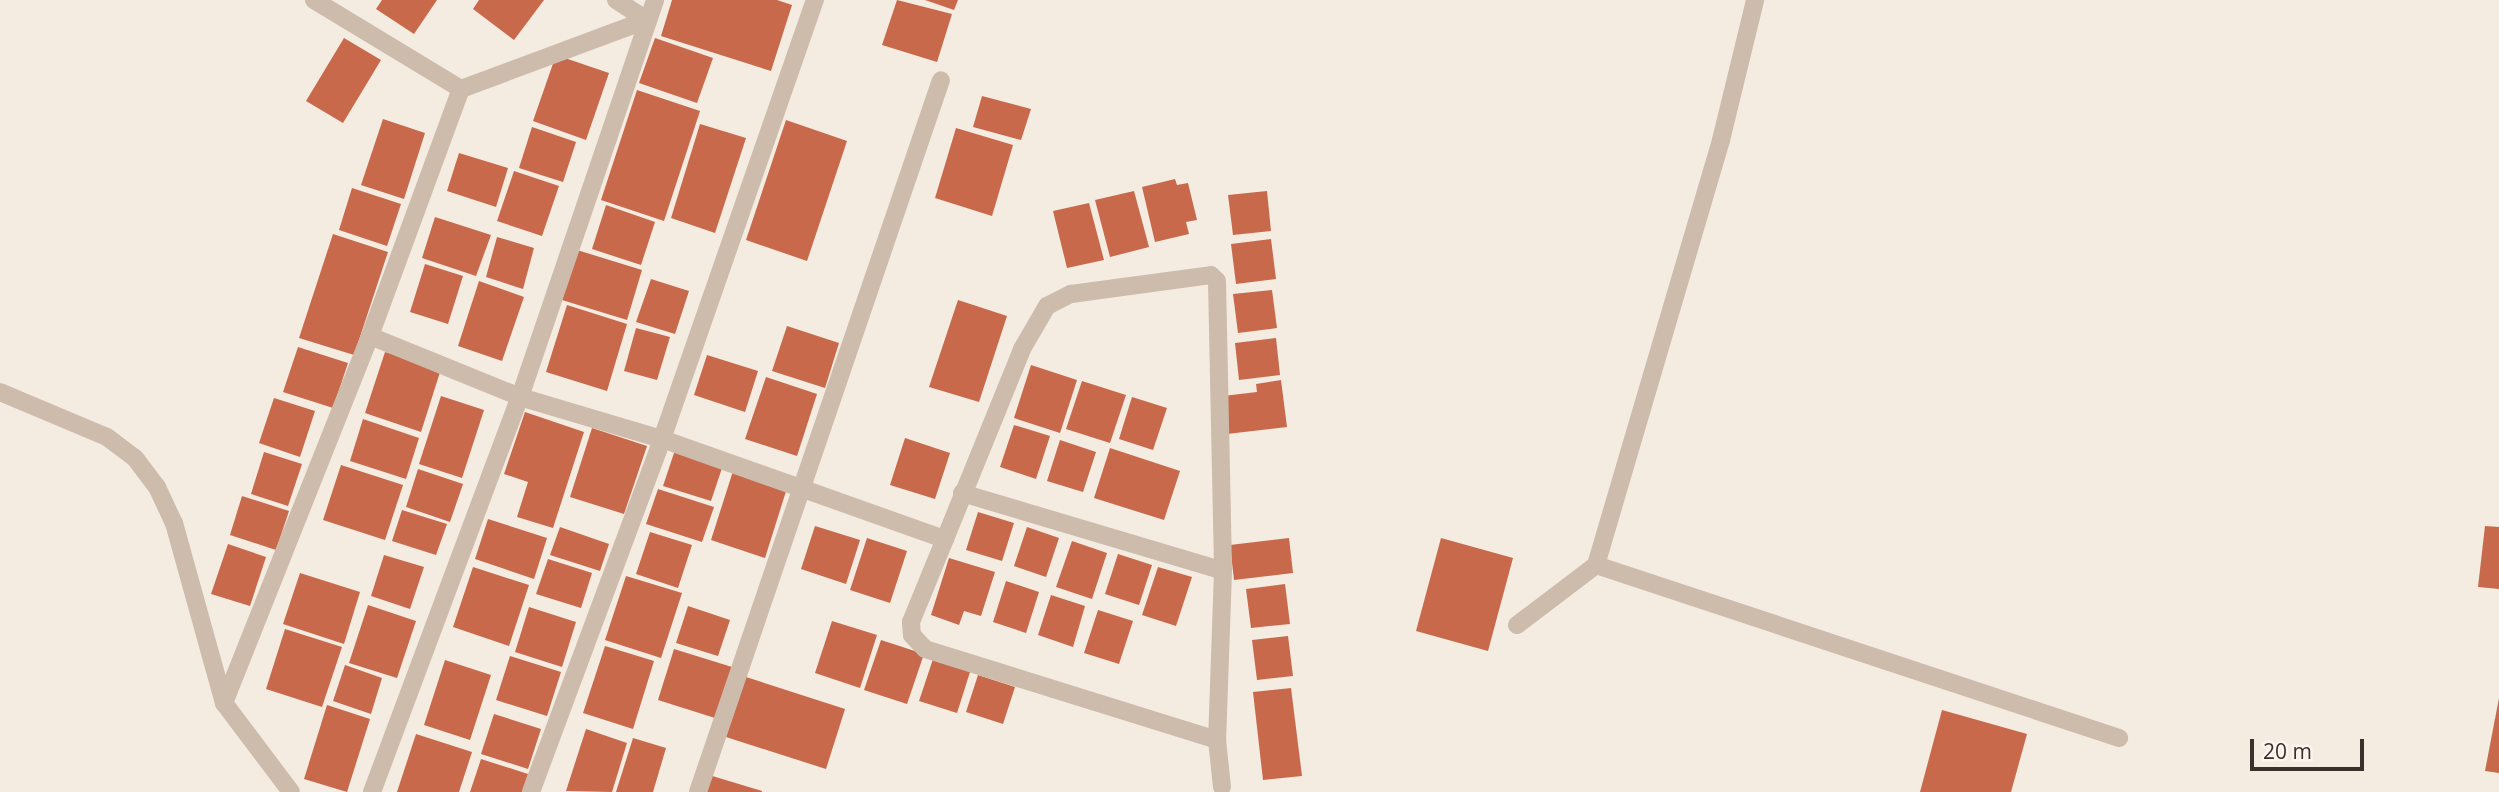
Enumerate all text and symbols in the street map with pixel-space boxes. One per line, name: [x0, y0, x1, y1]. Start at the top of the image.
scale bar: [2254, 726, 2368, 770]
text: 20 m: [2263, 737, 2312, 765]

